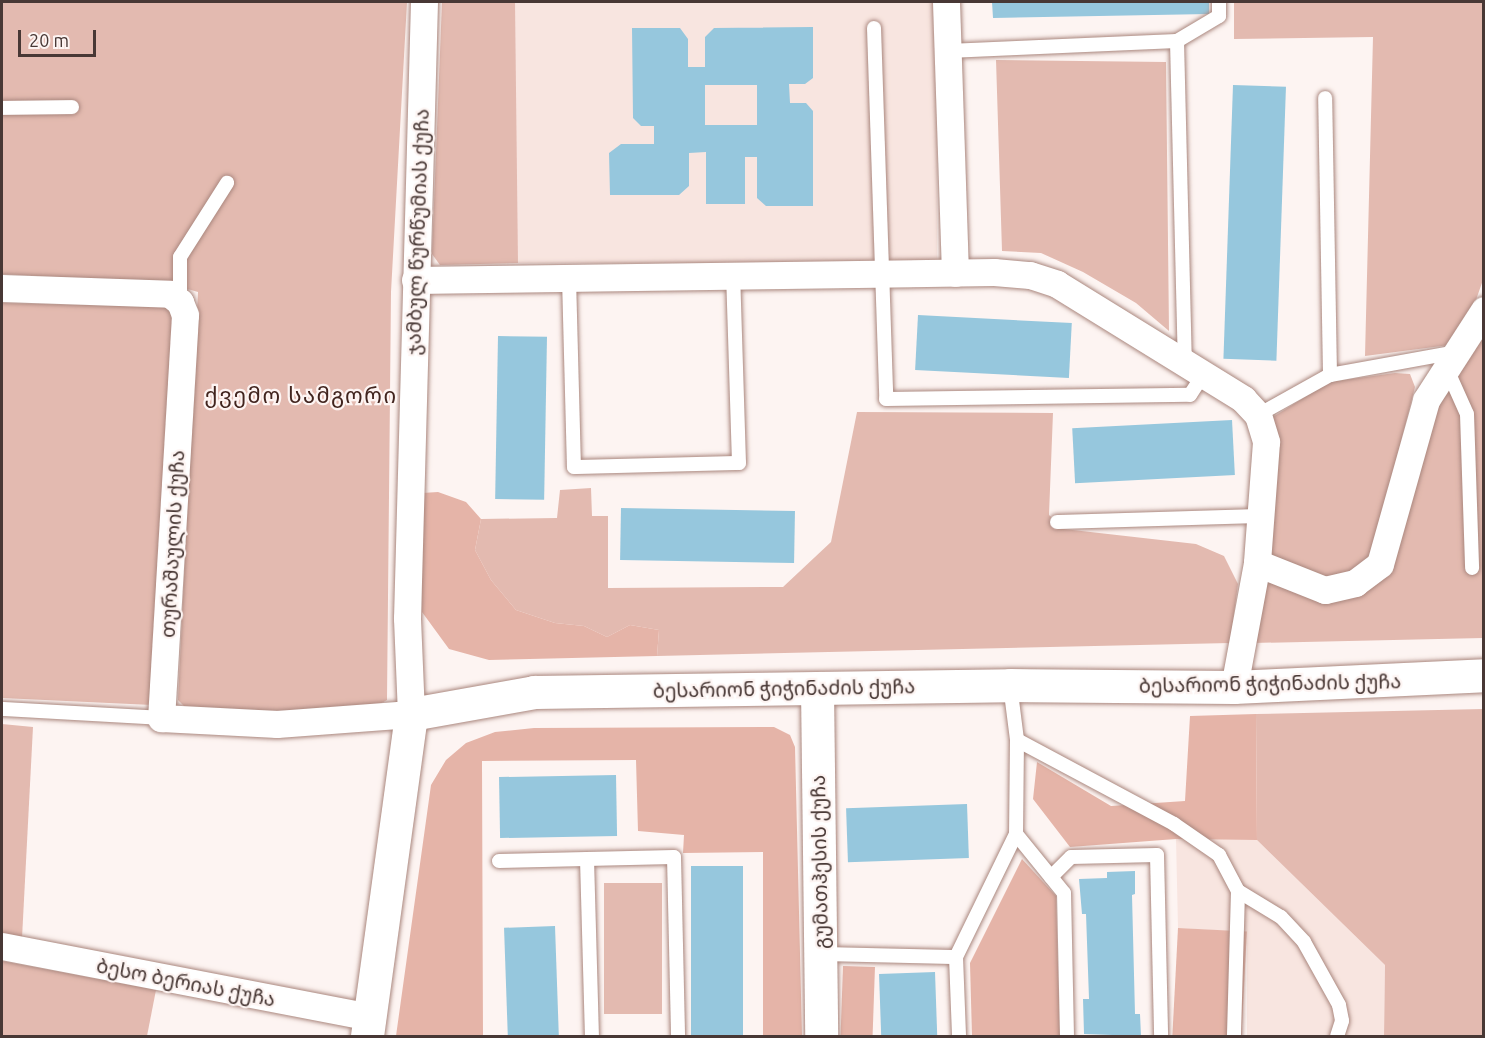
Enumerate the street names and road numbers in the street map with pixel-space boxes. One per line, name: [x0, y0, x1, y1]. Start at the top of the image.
street label: ჯამბულ წურწუმიას ქუჩა: [401, 108, 433, 356]
street label: თურაშაულის ქუჩა: [155, 450, 189, 638]
street label: ბესარიონ ჭიჭინაძის ქუჩა: [1139, 669, 1401, 697]
street label: ბესარიონ ჭიჭინაძის ქუჩა: [653, 674, 915, 702]
street label: გუმათჰესის ქუჩა: [805, 775, 833, 949]
street label: ბესო ბერიას ქუჩა: [94, 953, 278, 1011]

